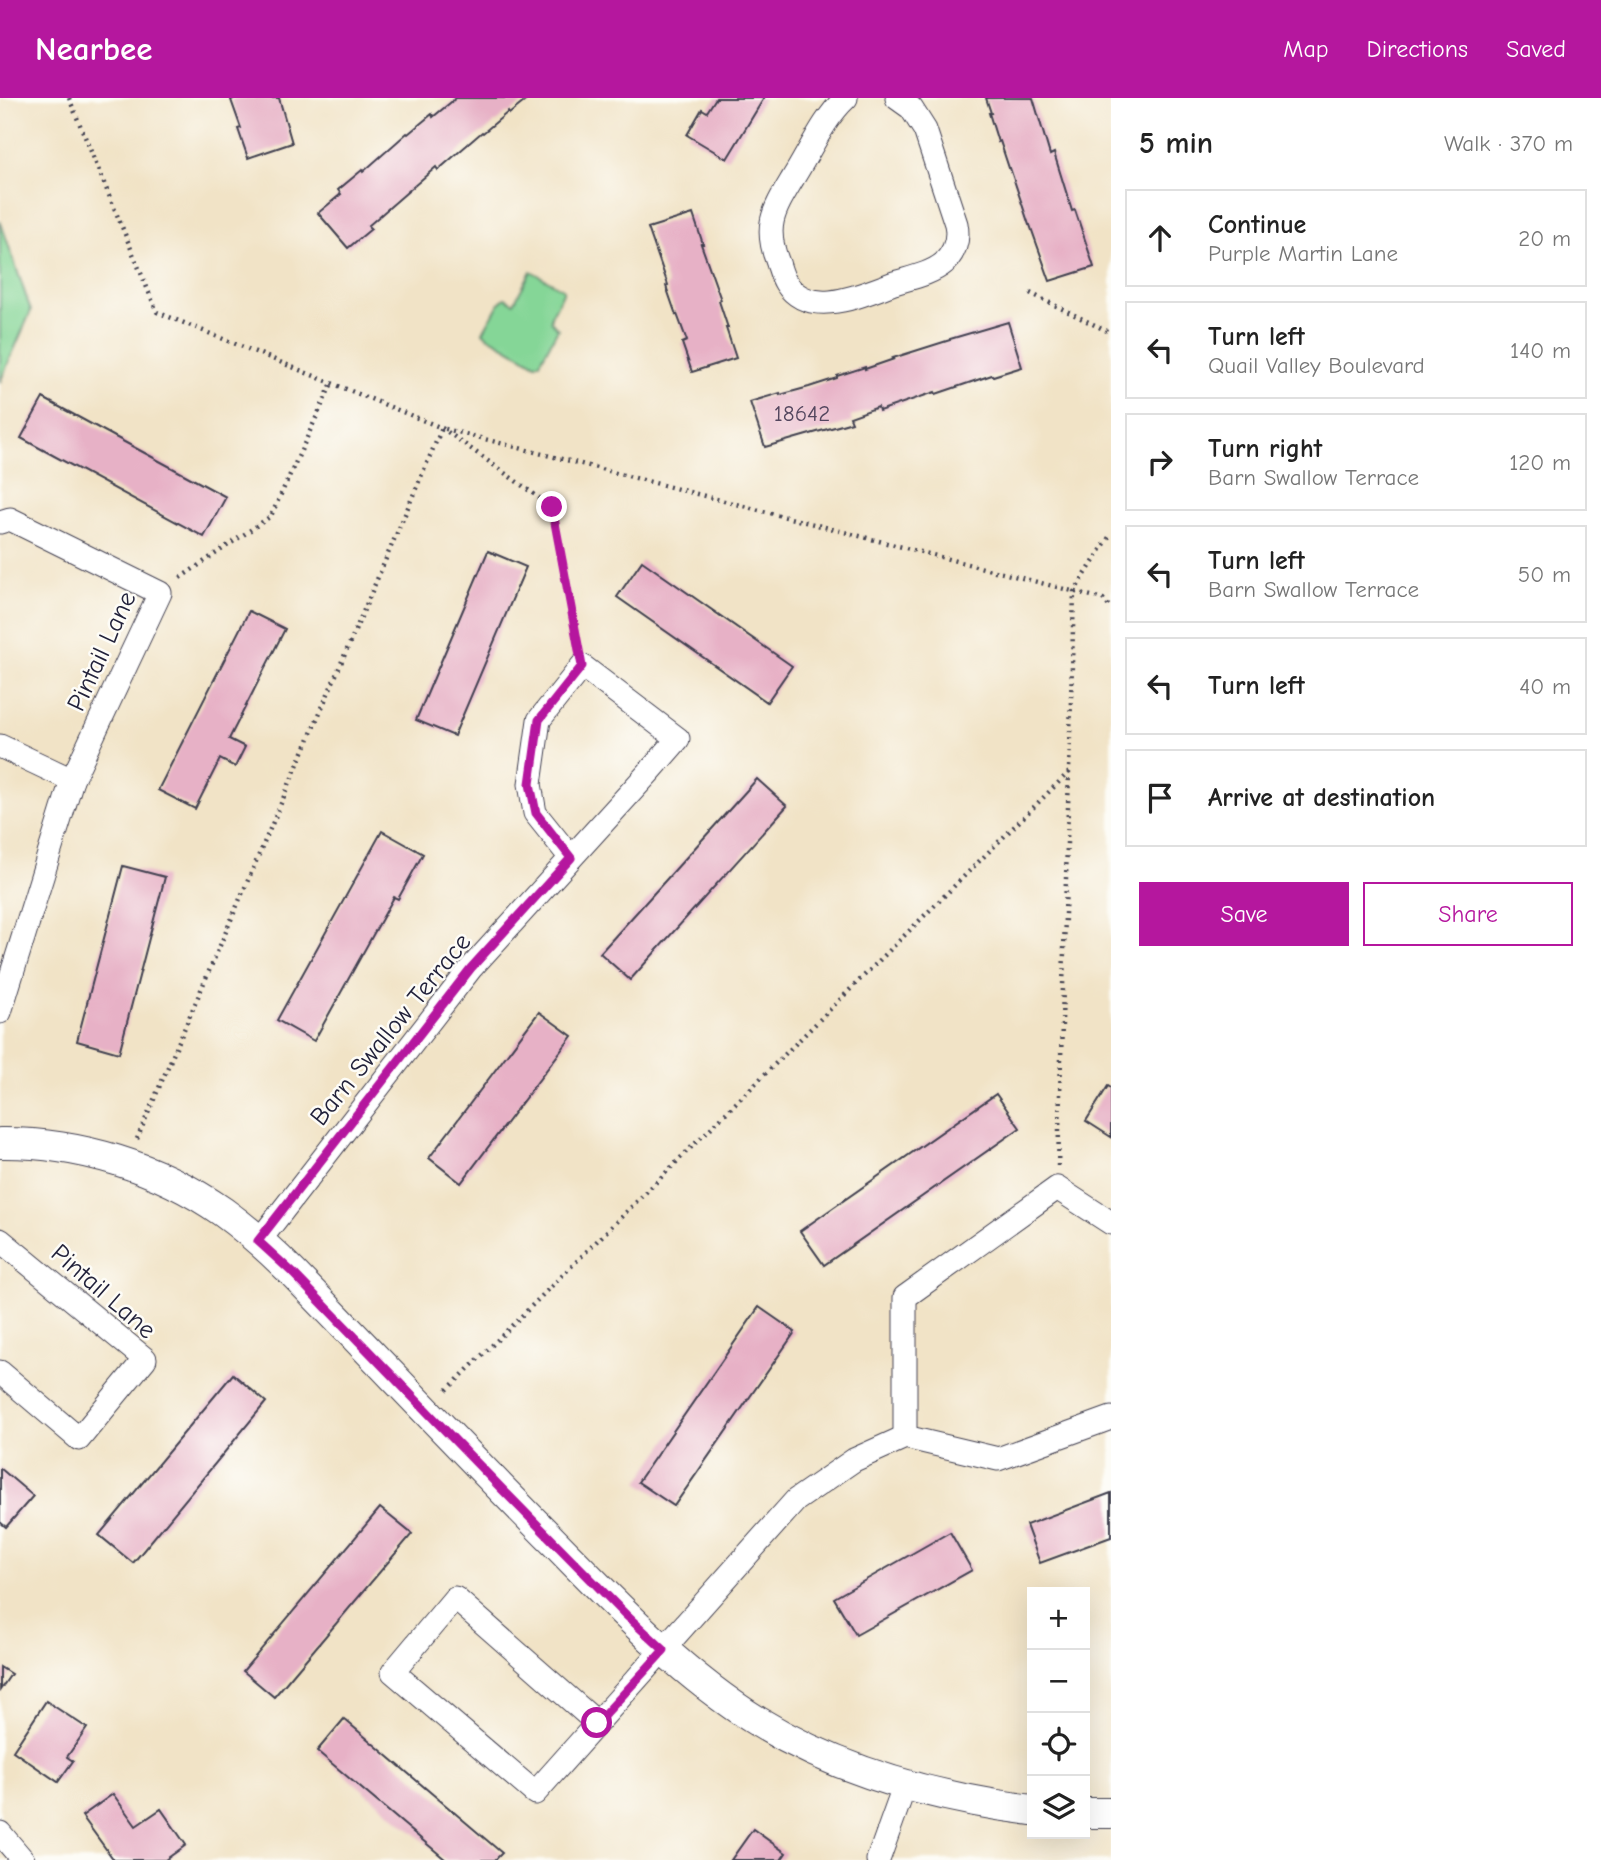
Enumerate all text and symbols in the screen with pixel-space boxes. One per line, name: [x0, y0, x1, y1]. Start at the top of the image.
text: Nearbee: [35, 30, 153, 68]
text: Map: [1283, 35, 1329, 63]
text: Directions: [1367, 35, 1468, 63]
text: Saved: [1506, 35, 1566, 63]
text: 5 min: [1139, 126, 1213, 161]
text: Walk · 370 m: [1444, 130, 1573, 157]
text: Continue: [1208, 210, 1306, 240]
icon: ahead: [1141, 219, 1179, 257]
text: 20 m: [1518, 225, 1571, 252]
text: Purple Martin Lane: [1208, 240, 1398, 267]
text: Turn left: [1208, 322, 1305, 352]
icon: left: [1141, 331, 1179, 369]
text: 140 m: [1510, 337, 1571, 364]
text: Quail Valley Boulevard: [1208, 352, 1425, 379]
house number: 18642: [774, 400, 830, 427]
text: Turn right: [1208, 434, 1322, 464]
icon: right: [1141, 443, 1179, 481]
text: 120 m: [1509, 449, 1571, 476]
text: Barn Swallow Terrace: [1208, 464, 1419, 491]
route end: [536, 491, 567, 522]
text: Turn left: [1208, 546, 1305, 576]
icon: left: [1141, 555, 1179, 593]
text: 50 m: [1518, 561, 1571, 588]
text: Barn Swallow Terrace: [1208, 576, 1419, 603]
street label: Pintail Lane: [61, 587, 143, 716]
icon: left: [1141, 667, 1179, 705]
text: Turn left: [1208, 671, 1305, 701]
text: 40 m: [1519, 673, 1571, 700]
icon: arrive: [1141, 779, 1179, 817]
text: Arrive at destination: [1208, 783, 1435, 813]
button: Save: [1139, 882, 1349, 946]
button: Share: [1363, 882, 1573, 946]
street label: Barn Swallow Terrace: [304, 927, 478, 1132]
street label: Pintail Lane: [45, 1238, 162, 1345]
map controls: [1027, 1587, 1090, 1839]
button: +: [1027, 1587, 1090, 1650]
button: −: [1027, 1650, 1090, 1713]
route start: [581, 1707, 612, 1738]
button: locate: [1027, 1713, 1090, 1776]
button: layers: [1027, 1776, 1090, 1839]

